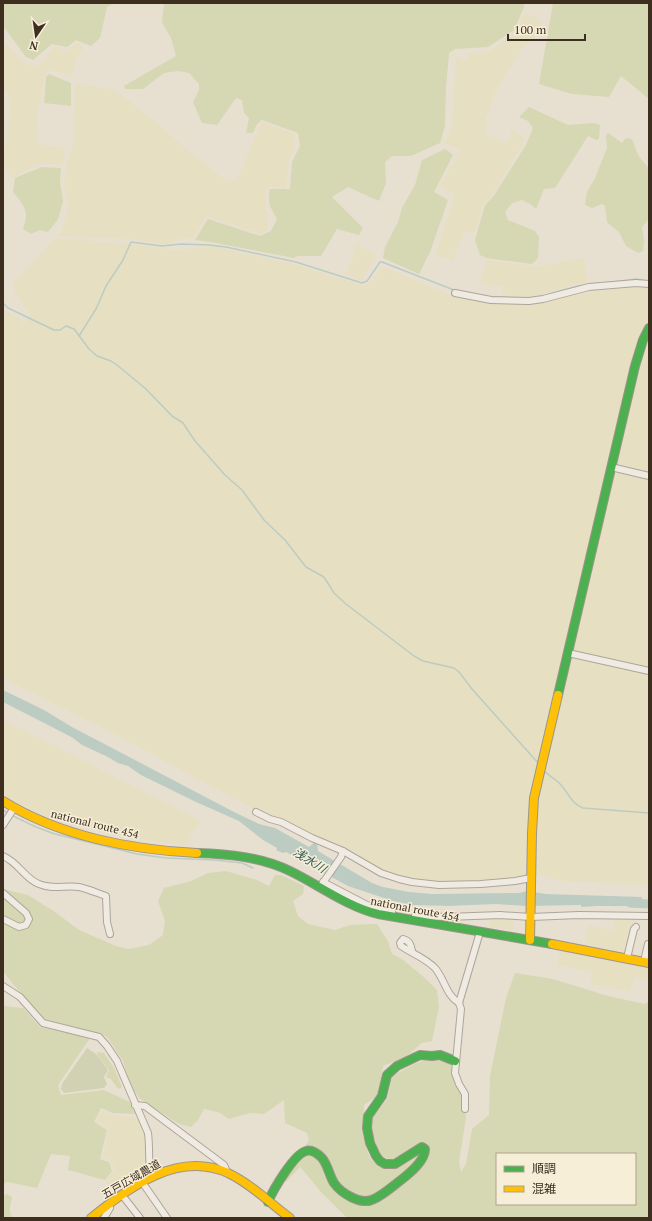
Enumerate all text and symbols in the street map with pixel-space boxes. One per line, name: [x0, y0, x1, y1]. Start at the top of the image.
north arrow: [16, 16, 56, 56]
scale bar: [508, 16, 585, 42]
text: 100 m: [514, 22, 547, 37]
text: N: [27, 38, 39, 54]
street label: national route 454: [50, 806, 141, 842]
water label: 浅水川: [291, 844, 331, 877]
street label: national route 454: [369, 894, 461, 924]
legend: [496, 1153, 636, 1205]
street label: 五戸広域農道: [99, 1156, 163, 1202]
text: 順調: [532, 1161, 556, 1176]
text: 混雑: [532, 1181, 556, 1196]

